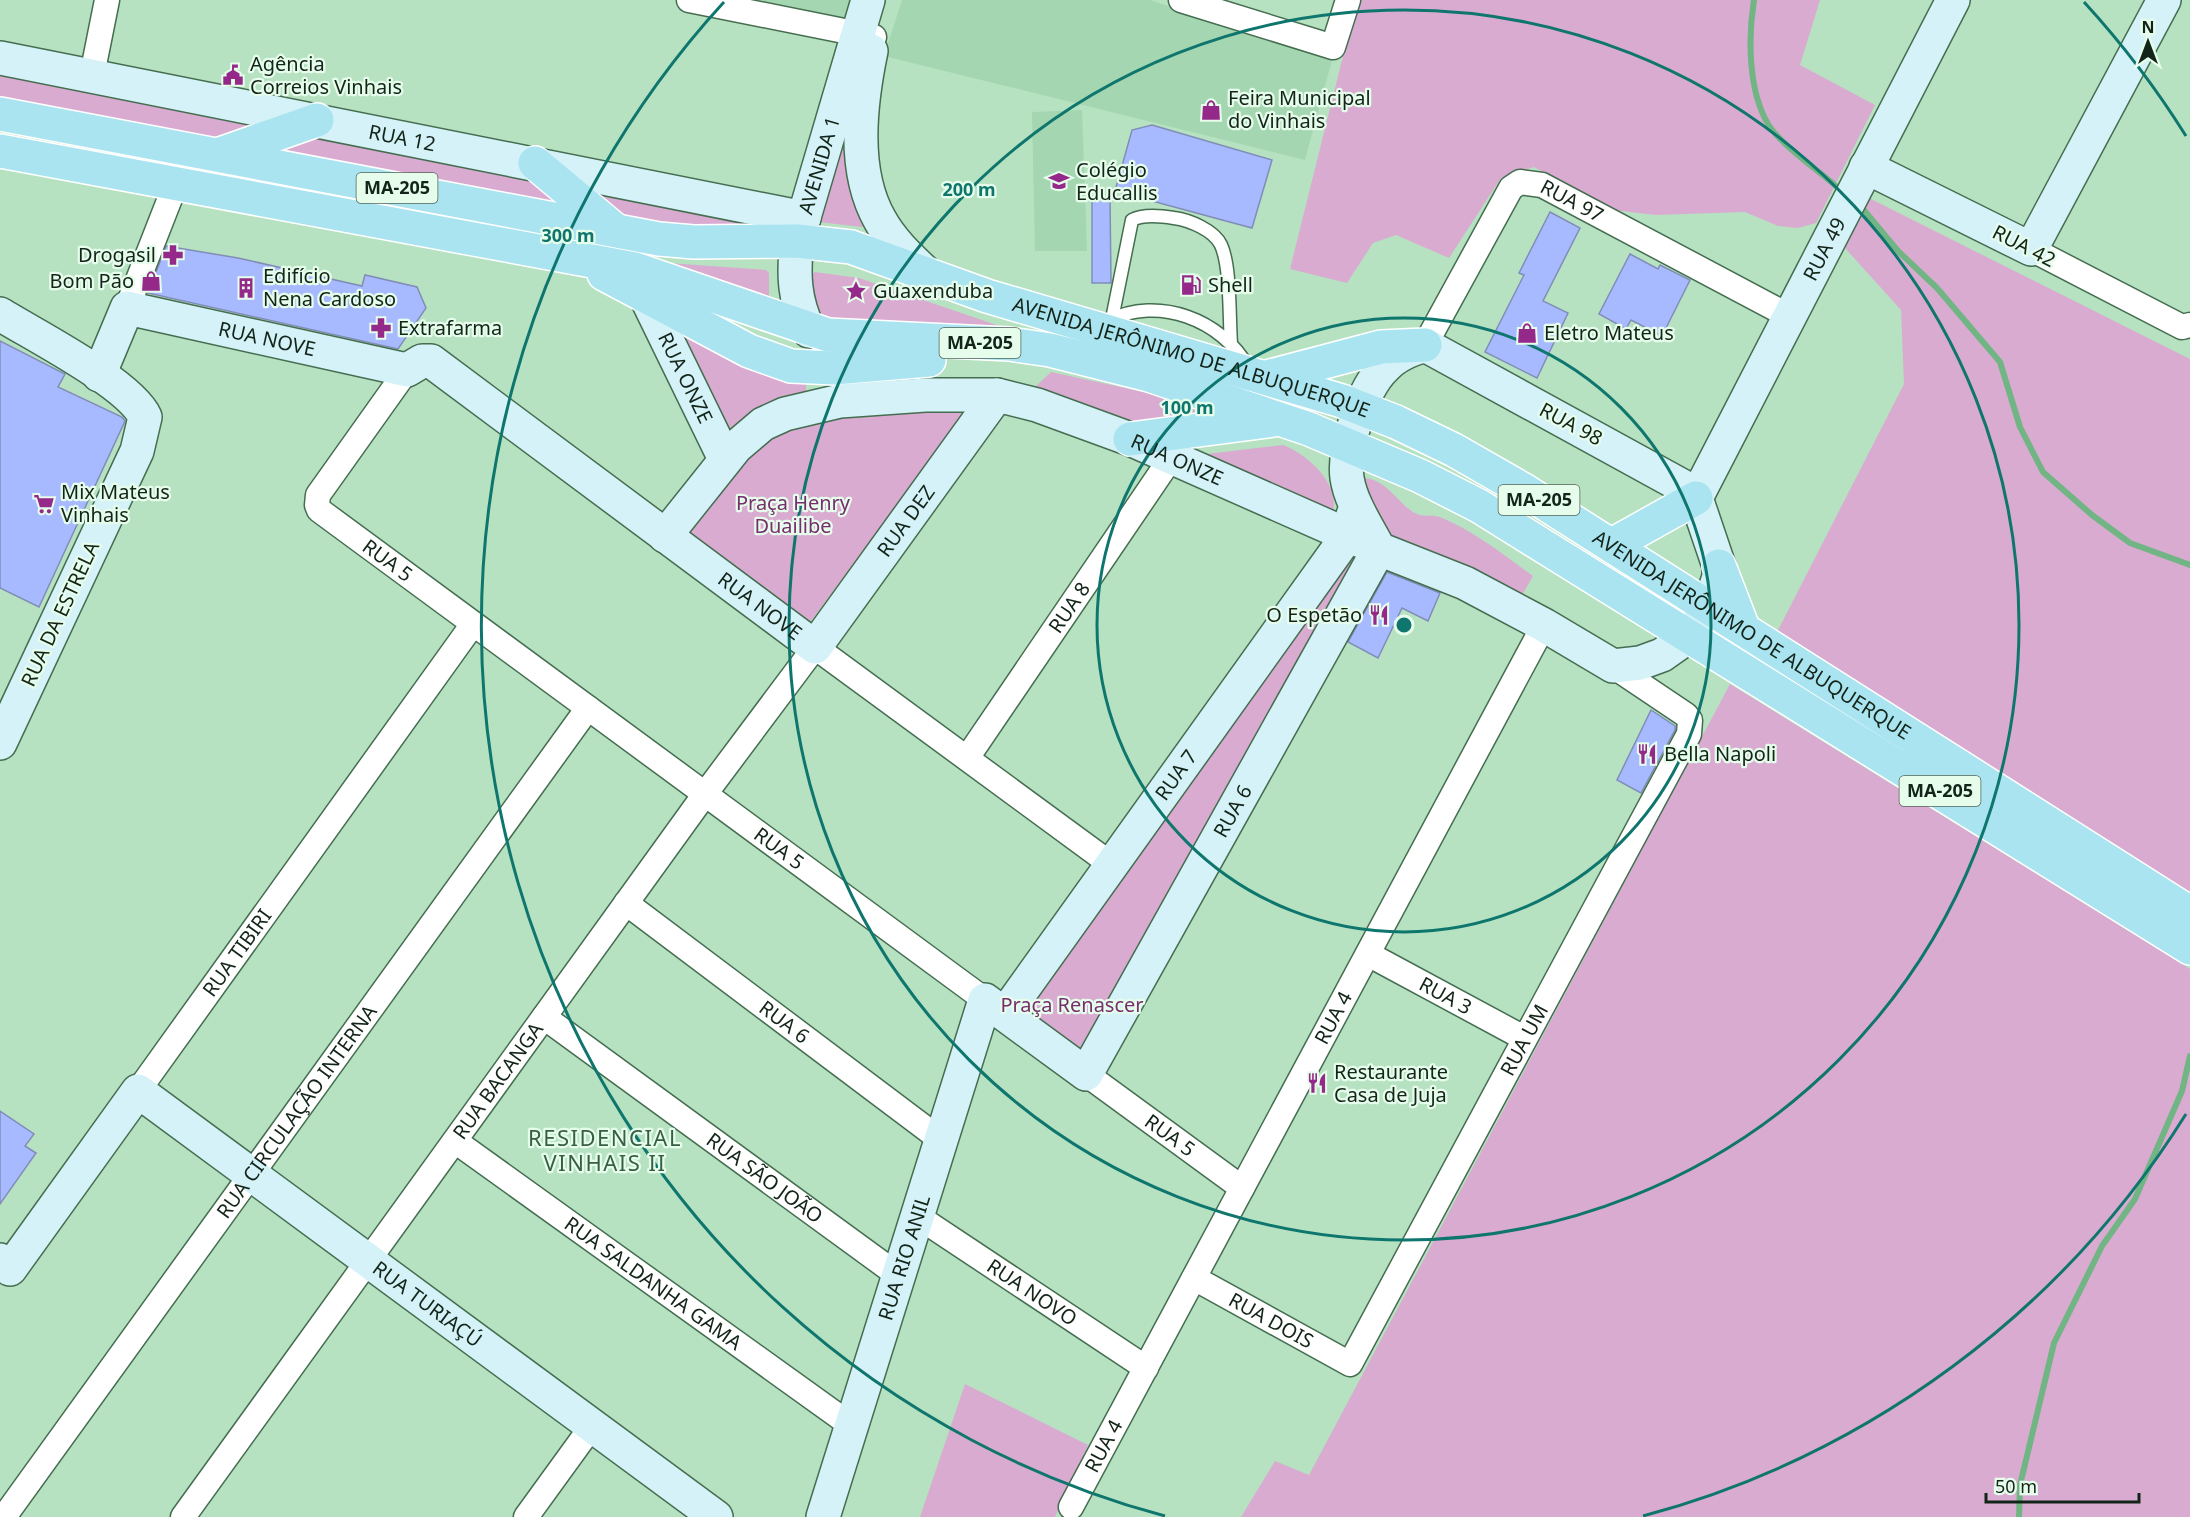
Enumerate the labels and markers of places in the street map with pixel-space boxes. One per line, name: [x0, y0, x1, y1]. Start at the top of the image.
place label: Agência Correios Vinhais: [250, 50, 402, 100]
public building icon: Agência Correios Vinhais: [221, 63, 245, 87]
place label: Feira Municipal do Vinhais: [1228, 84, 1371, 134]
shop icon: Feira Municipal do Vinhais: [1199, 98, 1223, 122]
place label: Colégio Educallis: [1076, 156, 1158, 206]
school or university icon: Colégio Educallis: [1047, 169, 1071, 193]
place label: Drogasil: [78, 241, 156, 268]
pharmacy icon: Drogasil: [161, 243, 185, 267]
place label: Edifício Nena Cardoso: [263, 262, 396, 312]
place label: Bom Pão: [50, 267, 134, 294]
shop icon: Bom Pão: [139, 269, 163, 293]
place label: Shell: [1208, 271, 1253, 298]
fuel station icon: Shell: [1179, 273, 1203, 297]
building icon: Edifício Nena Cardoso: [234, 276, 258, 300]
place label: Guaxenduba: [873, 277, 993, 304]
place icon: Guaxenduba: [844, 279, 868, 303]
place label: Extrafarma: [398, 314, 502, 341]
pharmacy icon: Extrafarma: [369, 316, 393, 340]
place label: Eletro Mateus: [1544, 319, 1674, 346]
shop icon: Eletro Mateus: [1515, 321, 1539, 345]
place label: Mix Mateus Vinhais: [61, 478, 170, 528]
supermarket icon: Mix Mateus Vinhais: [32, 492, 56, 516]
place label: O Espetão: [1266, 601, 1362, 628]
restaurant icon: O Espetão: [1367, 603, 1391, 627]
centre of rings: [1394, 615, 1414, 635]
place label: Bella Napoli: [1664, 740, 1776, 767]
restaurant icon: Bella Napoli: [1635, 742, 1659, 766]
place label: Restaurante Casa de Juja: [1334, 1058, 1448, 1108]
restaurant icon: Restaurante Casa de Juja: [1305, 1071, 1329, 1095]

